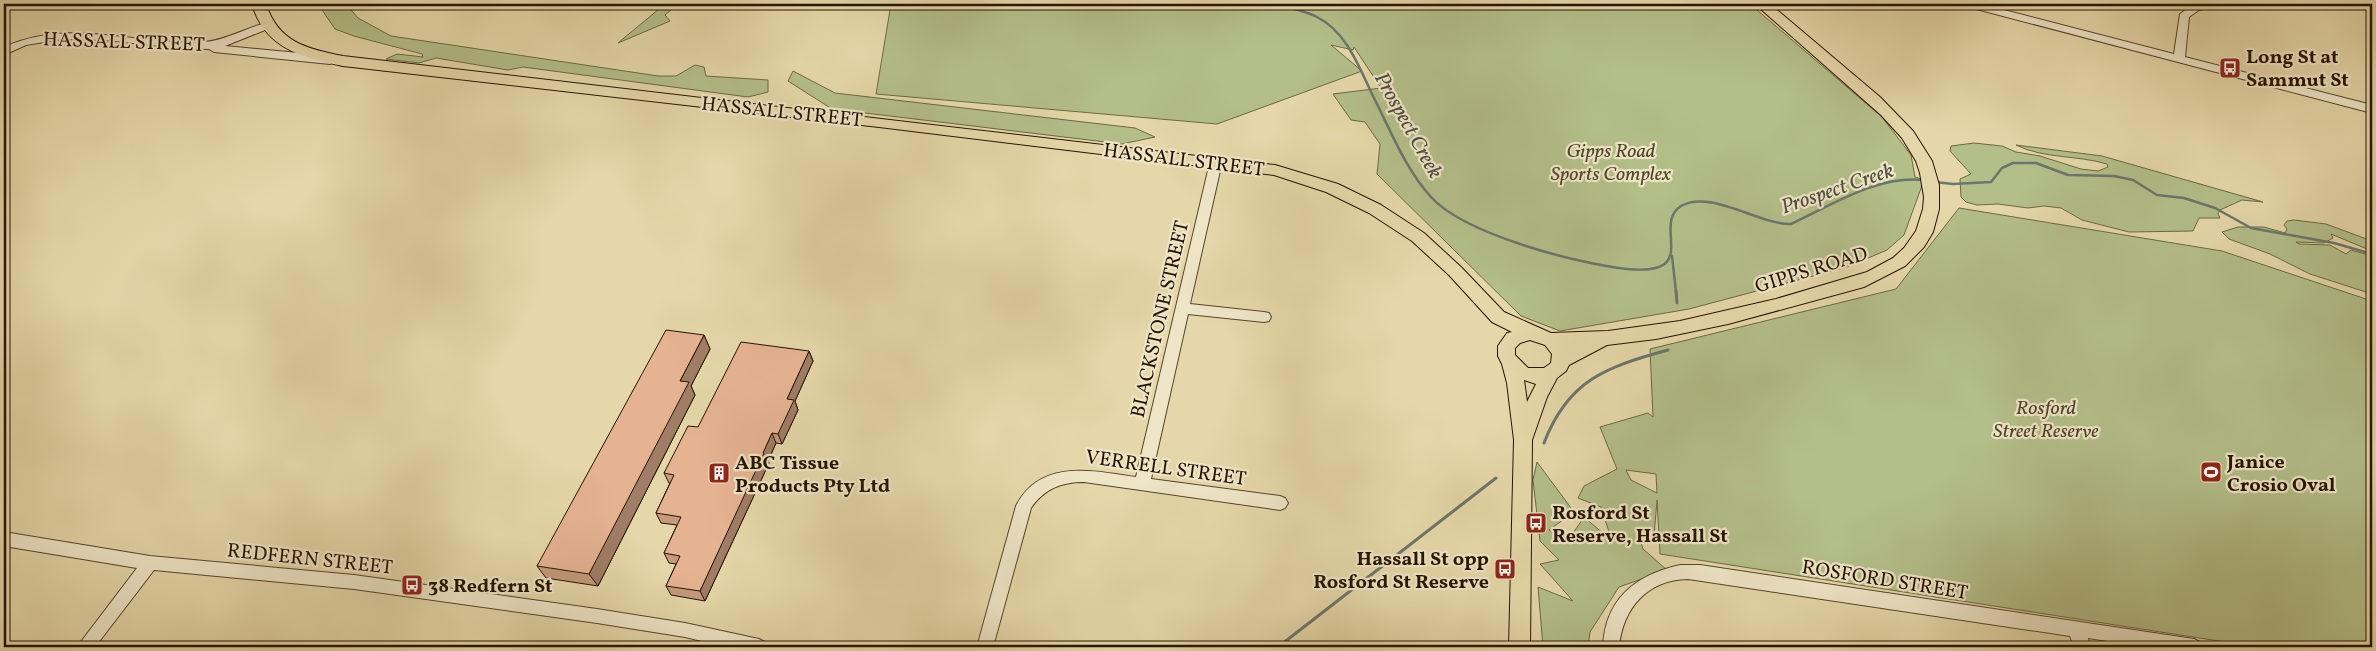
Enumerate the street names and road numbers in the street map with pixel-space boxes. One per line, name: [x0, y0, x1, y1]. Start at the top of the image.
street label: HASSALL STREET: [42, 26, 206, 60]
street label: HASSALL STREET: [700, 91, 864, 135]
street label: HASSALL STREET: [1102, 137, 1266, 185]
street label: BLACKSTONE STREET: [1125, 218, 1197, 421]
street label: GIPPS ROAD: [1752, 240, 1871, 301]
street label: VERRELL STREET: [1084, 444, 1248, 494]
street label: REDFERN STREET: [226, 537, 394, 583]
street label: ROSFORD STREET: [1800, 554, 1970, 608]

